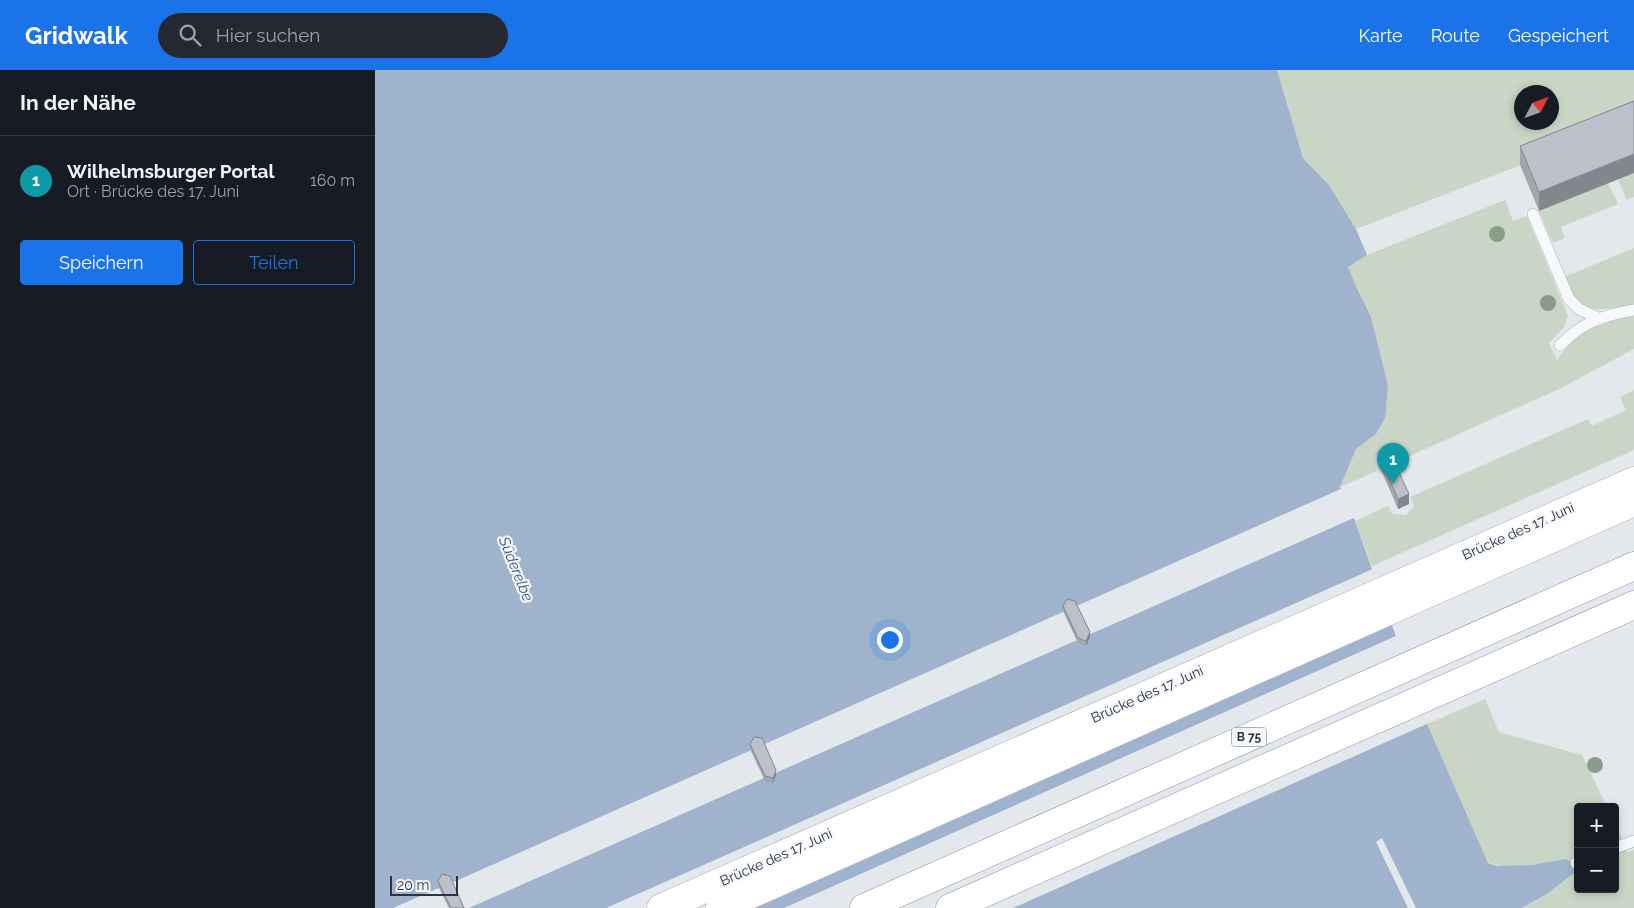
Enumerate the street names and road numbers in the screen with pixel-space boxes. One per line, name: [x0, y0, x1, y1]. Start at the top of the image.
street label: Brücke des 17. Juni: [1460, 499, 1576, 563]
street label: Brücke des 17. Juni: [1089, 662, 1205, 726]
road number: B 75: [1231, 728, 1267, 746]
street label: Brücke des 17. Juni: [718, 825, 834, 889]

